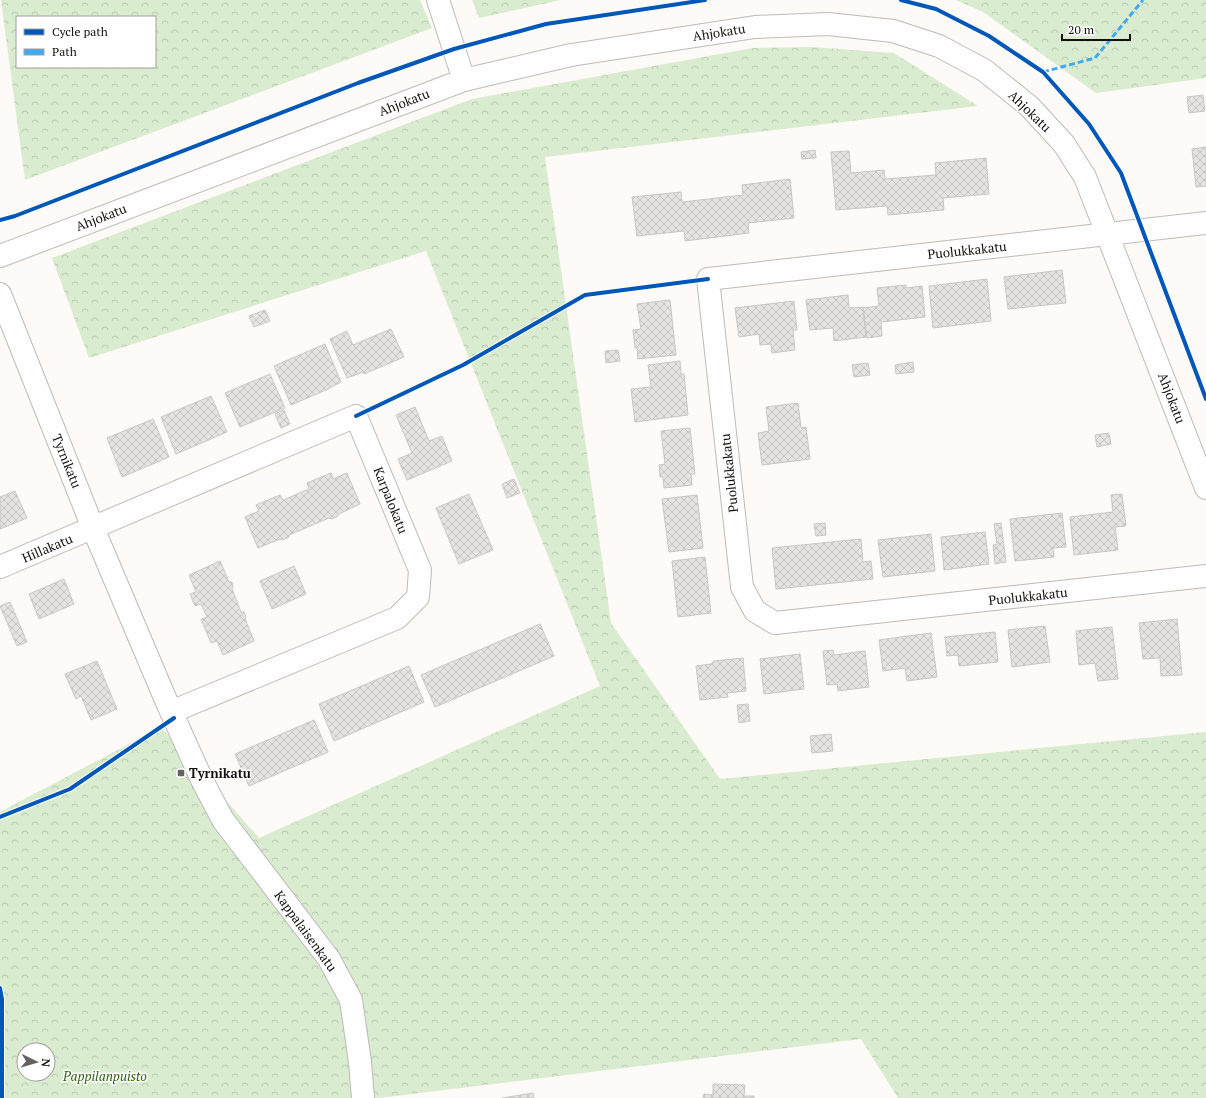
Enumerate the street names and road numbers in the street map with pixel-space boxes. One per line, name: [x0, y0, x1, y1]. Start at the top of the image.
street label: Ahjokatu: [691, 19, 747, 45]
street label: Ahjokatu: [376, 84, 432, 120]
street label: Ahjokatu: [1005, 86, 1056, 136]
street label: Ahjokatu: [73, 199, 129, 235]
street label: Puolukkakatu: [927, 237, 1008, 263]
street label: Ahjokatu: [1154, 370, 1190, 426]
street label: Tyrnikatu: [48, 431, 86, 491]
street label: Puolukkakatu: [716, 432, 742, 513]
street label: Karpalokatu: [369, 464, 413, 537]
street label: Hillakatu: [19, 529, 76, 567]
street label: Puolukkakatu: [988, 583, 1069, 609]
street label: Kappalaisenkatu: [270, 887, 342, 976]

